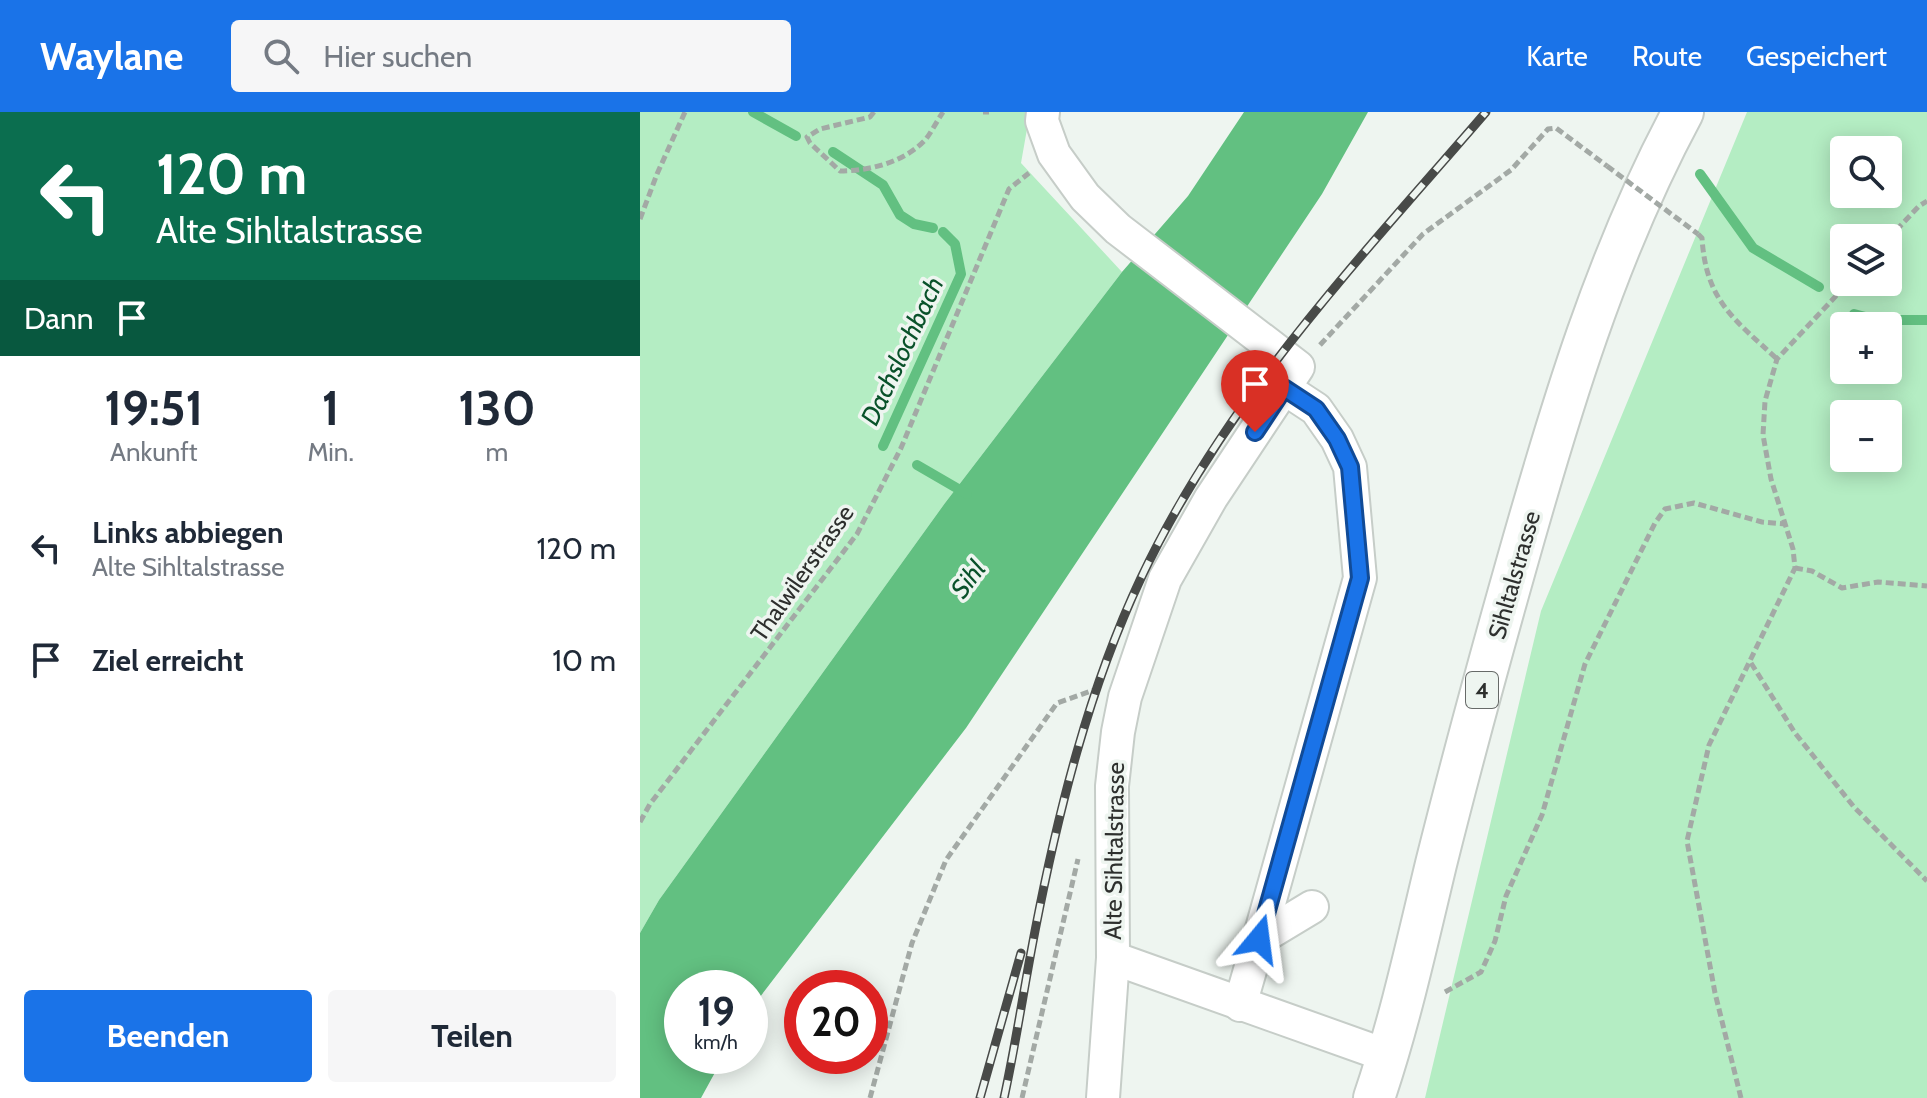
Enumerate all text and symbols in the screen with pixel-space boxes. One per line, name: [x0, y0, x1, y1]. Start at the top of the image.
search box: [231, 20, 791, 92]
text: Waylane: [40, 33, 183, 80]
icon: search: [259, 34, 303, 78]
text: Hier suchen: [323, 38, 472, 75]
text: Karte: [1526, 39, 1588, 73]
text: Route: [1632, 39, 1702, 73]
text: Gespeichert: [1746, 39, 1887, 73]
map controls: [1830, 136, 1902, 472]
button: search: [1830, 136, 1902, 208]
text: 120 m: [156, 140, 307, 208]
icon: left: [24, 144, 128, 248]
text: Alte Sihltalstrasse: [156, 208, 423, 252]
button: layers: [1830, 224, 1902, 296]
water label: Dachslochbach: [854, 272, 950, 430]
icon: arrive: [110, 296, 154, 340]
text: Dann: [24, 300, 94, 337]
button: +: [1830, 312, 1902, 384]
pin: [1221, 350, 1289, 432]
icon: arrive: [1233, 362, 1277, 406]
text: 19:51: [104, 379, 203, 437]
text: 1: [322, 379, 340, 437]
text: 130: [458, 379, 536, 437]
button: −: [1830, 400, 1902, 472]
text: Ankunft: [110, 436, 198, 468]
text: Min.: [308, 436, 354, 468]
text: m: [485, 436, 508, 468]
street label: Thalwilerstrasse: [744, 499, 860, 647]
street label: Sihltalstrasse: [1482, 508, 1546, 642]
text: Links abbiegen: [92, 514, 284, 551]
icon: left: [24, 526, 68, 570]
text: 120 m: [536, 530, 616, 567]
text: Alte Sihltalstrasse: [92, 551, 285, 583]
water label: Sihl: [944, 554, 992, 604]
icon: arrive: [24, 638, 68, 682]
text: Ziel erreicht: [92, 642, 243, 679]
text: 10 m: [552, 642, 616, 679]
road number: 4: [1466, 672, 1498, 708]
street label: Alte Sihltalstrasse: [1098, 762, 1130, 940]
position arrow: [1217, 897, 1301, 981]
speed limit sign: 20: [784, 970, 888, 1074]
text: 19: [697, 987, 735, 1036]
button: Beenden: [24, 990, 312, 1082]
button: Teilen: [328, 990, 616, 1082]
text: km/h: [694, 1030, 738, 1054]

